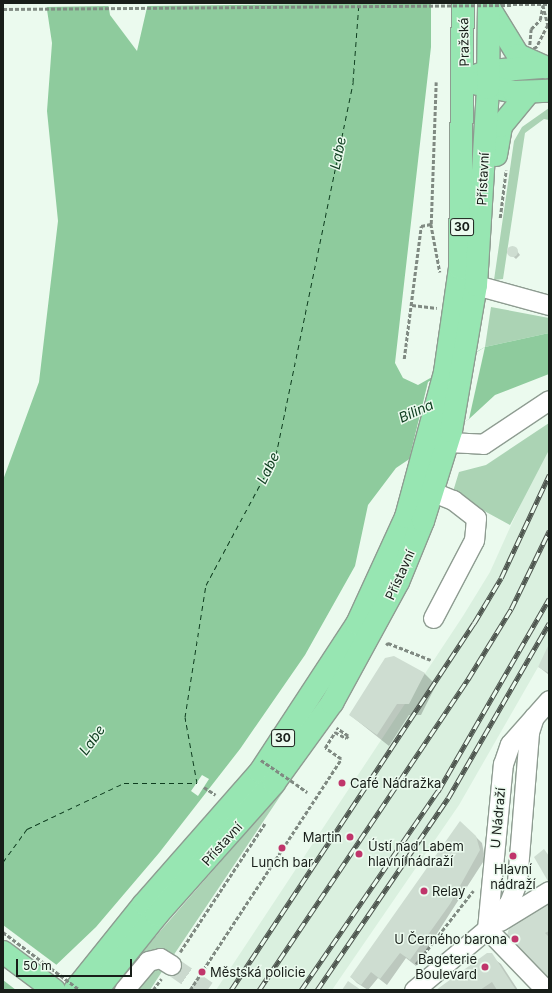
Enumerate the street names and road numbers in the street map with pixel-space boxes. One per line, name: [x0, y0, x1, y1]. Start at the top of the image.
street label: Pražská: [456, 17, 472, 67]
street label: Přístavní: [474, 152, 492, 206]
road number: 30: [450, 217, 474, 237]
street label: Přístavní: [382, 548, 418, 602]
road number: 30: [271, 728, 295, 748]
street label: U Nádraží: [488, 787, 508, 849]
street label: Přístavní: [198, 819, 246, 869]

